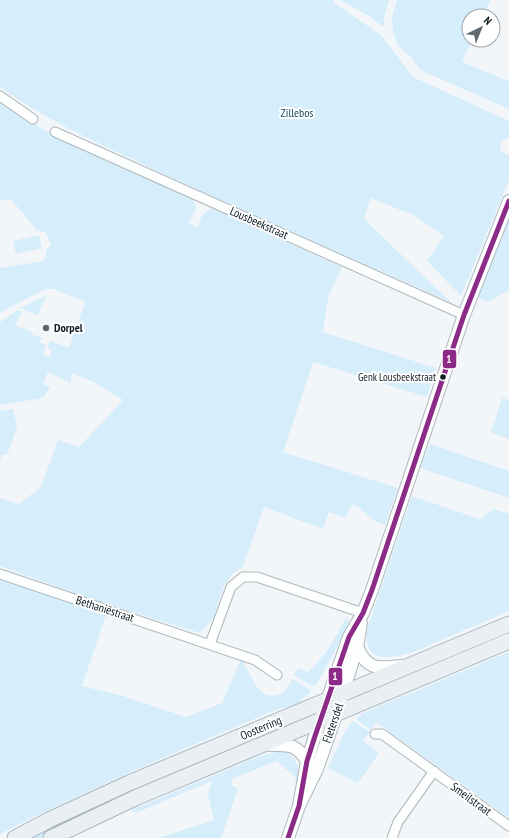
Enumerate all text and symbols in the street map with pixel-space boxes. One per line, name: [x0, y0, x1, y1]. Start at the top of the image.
north arrow: [461, 8, 501, 48]
text: N: [481, 14, 495, 28]
park label: Zillebos: [281, 105, 313, 120]
street label: Lousbeekstraat: [228, 203, 291, 242]
place label: Dorpel: [54, 320, 83, 335]
marker: Dorpel: [41, 323, 51, 333]
line badge: 1: [442, 349, 457, 369]
text: 1: [446, 352, 452, 366]
place label: Genk Lousbeekstraat: [358, 370, 436, 384]
marker: Genk Lousbeekstraat: [438, 372, 448, 382]
street label: Bethaniëstraat: [74, 592, 137, 625]
line badge: 1: [328, 667, 343, 686]
text: 1: [332, 669, 338, 683]
street label: Fletersdel: [319, 701, 346, 745]
street label: Oosterring: [238, 712, 284, 743]
street label: Smeilstraat: [448, 779, 495, 819]

